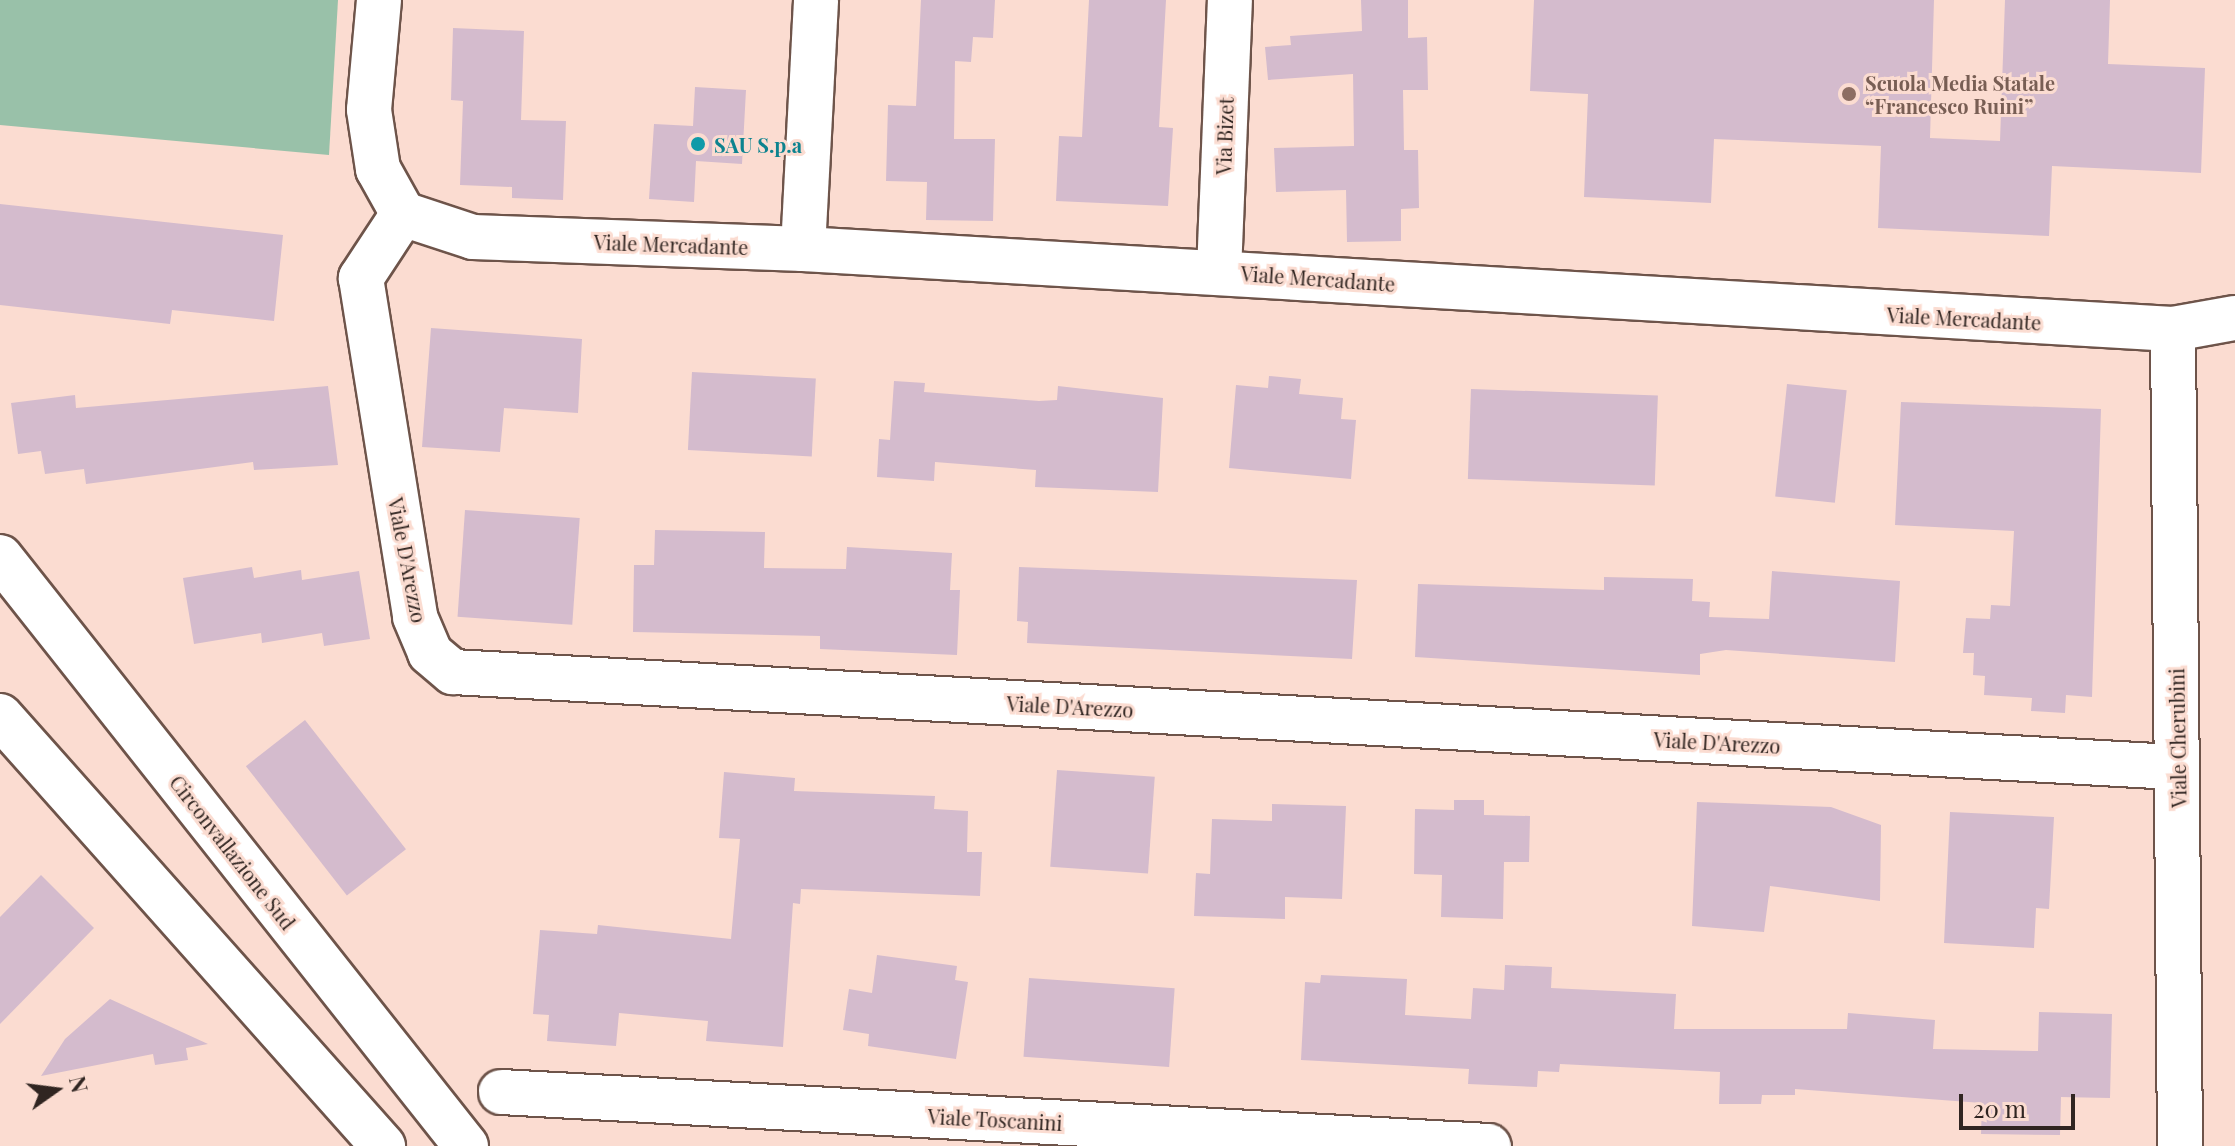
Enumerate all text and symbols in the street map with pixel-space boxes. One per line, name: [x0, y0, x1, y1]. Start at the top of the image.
place label: Scuola Media Statale “Francesco Ruini”: [1865, 70, 2055, 117]
marker: Scuola Media Statale “Francesco Ruini”: [1840, 85, 1858, 103]
street label: Via Bizet: [1211, 97, 1237, 175]
place label: SAU S.p.a: [714, 132, 802, 156]
marker: SAU S.p.a: [689, 135, 707, 153]
street label: Viale Mercadante: [593, 229, 749, 259]
street label: Viale Mercadante: [1240, 261, 1396, 295]
street label: Viale Mercadante: [1886, 302, 2042, 334]
street label: Viale D'Arezzo: [384, 495, 432, 625]
street label: Viale Cherubini: [2164, 668, 2190, 808]
street label: Viale D'Arezzo: [1006, 691, 1134, 721]
street label: Viale D'Arezzo: [1653, 727, 1781, 757]
street label: Circonvallazione Sud: [165, 770, 301, 934]
north arrow: [16, 1050, 96, 1130]
text: N: [63, 1073, 96, 1096]
scale bar: [1963, 1078, 2079, 1128]
text: 20 m: [1973, 1092, 2026, 1124]
street label: Viale Toscanini: [927, 1103, 1063, 1135]

